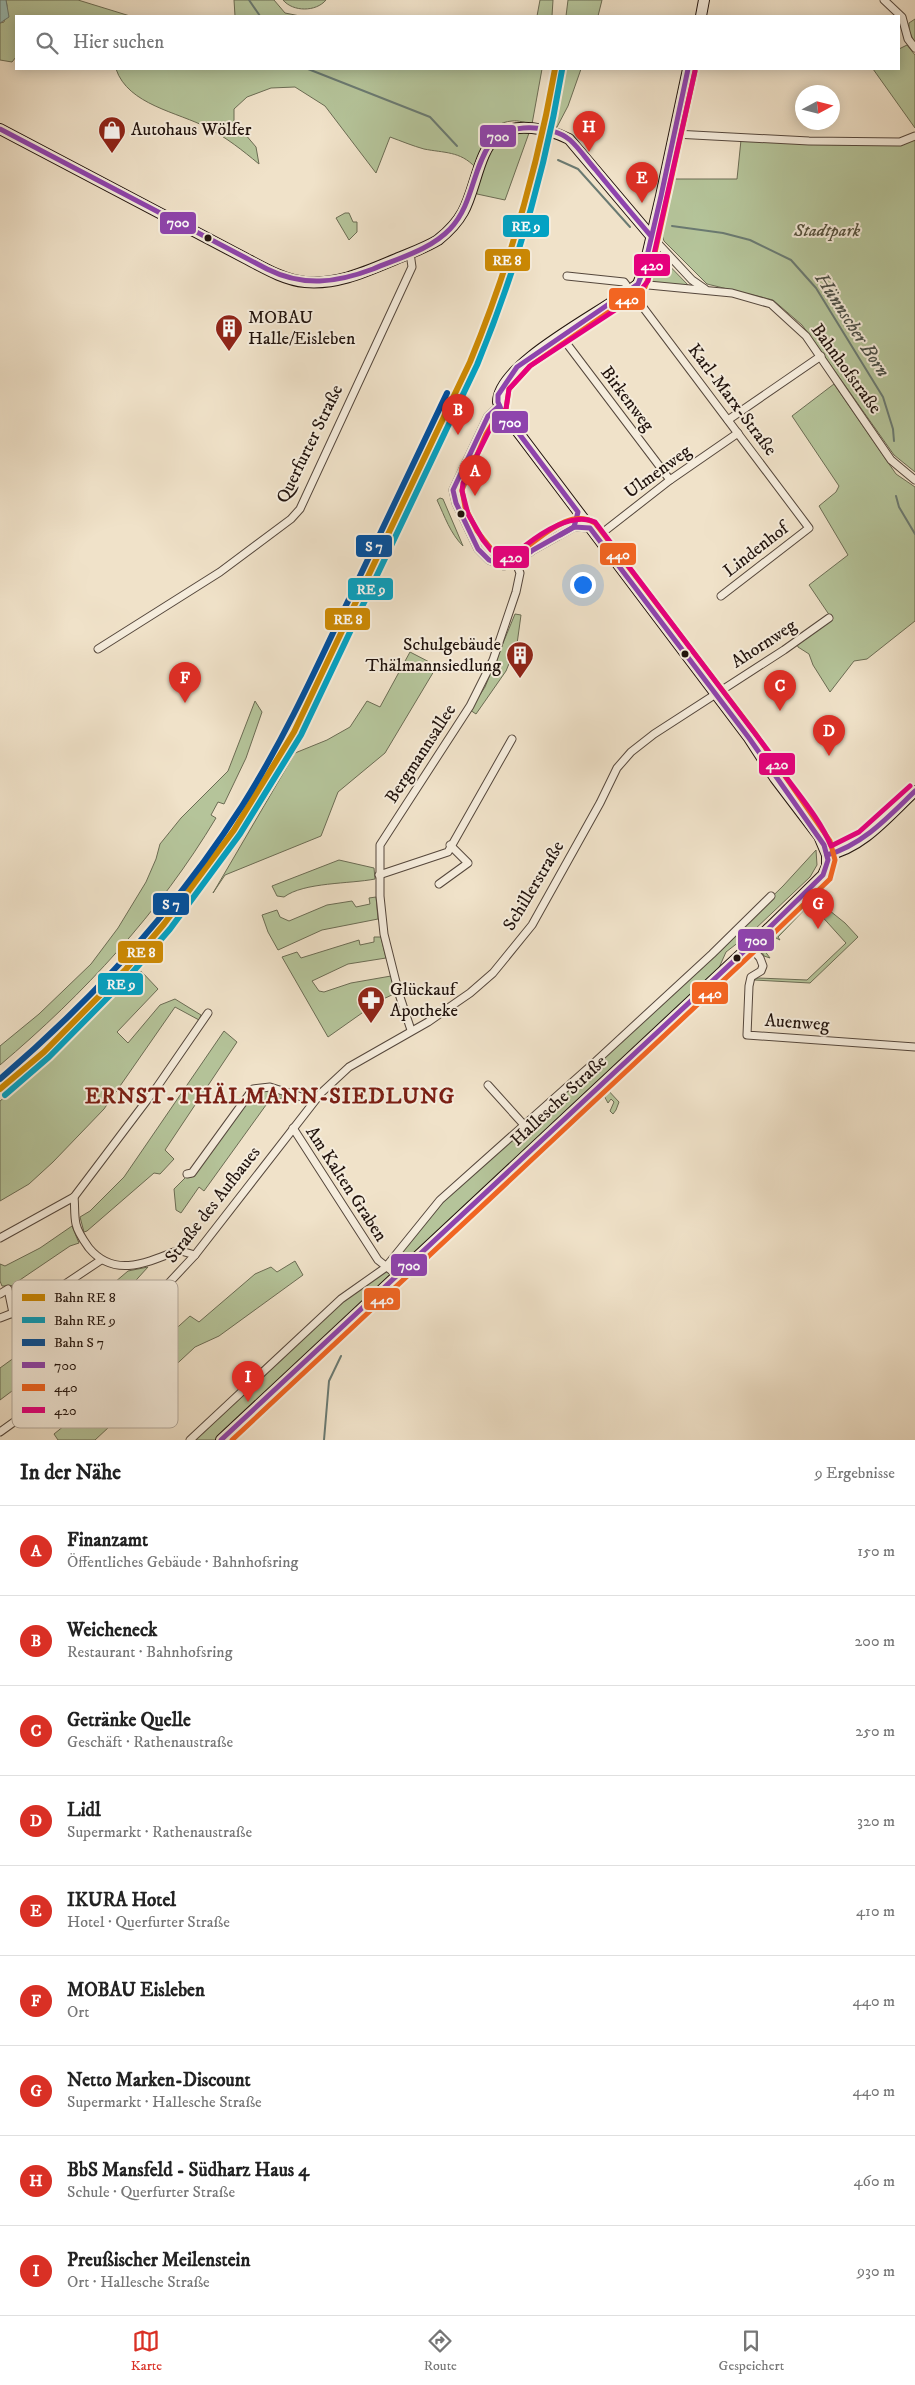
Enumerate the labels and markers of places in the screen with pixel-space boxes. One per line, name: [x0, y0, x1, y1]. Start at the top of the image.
pin: H: [573, 111, 605, 152]
shop icon: Autohaus Wölfer: [97, 115, 127, 154]
place label: Autohaus Wölfer: [131, 119, 252, 141]
pin: E: [626, 162, 658, 203]
unlabelled marker: [203, 233, 213, 243]
place label: MOBAU Halle/Eisleben: [248, 307, 356, 350]
building icon: MOBAU Halle/Eisleben: [214, 313, 244, 352]
pin: B: [442, 394, 474, 435]
pin: A: [459, 455, 491, 496]
unlabelled marker: [456, 509, 466, 519]
place label: Schulgebäude Thälmannsiedlung: [366, 634, 501, 677]
building icon: Schulgebäude Thälmannsiedlung: [505, 640, 535, 679]
unlabelled marker: [680, 649, 690, 659]
pin: F: [169, 662, 201, 703]
pin: C: [764, 670, 796, 711]
pin: D: [813, 715, 845, 756]
pin: G: [802, 888, 834, 929]
unlabelled marker: [732, 953, 742, 963]
place label: Glückauf Apotheke: [390, 979, 459, 1022]
pharmacy icon: Glückauf Apotheke: [356, 985, 386, 1024]
pin: I: [232, 1361, 264, 1402]

